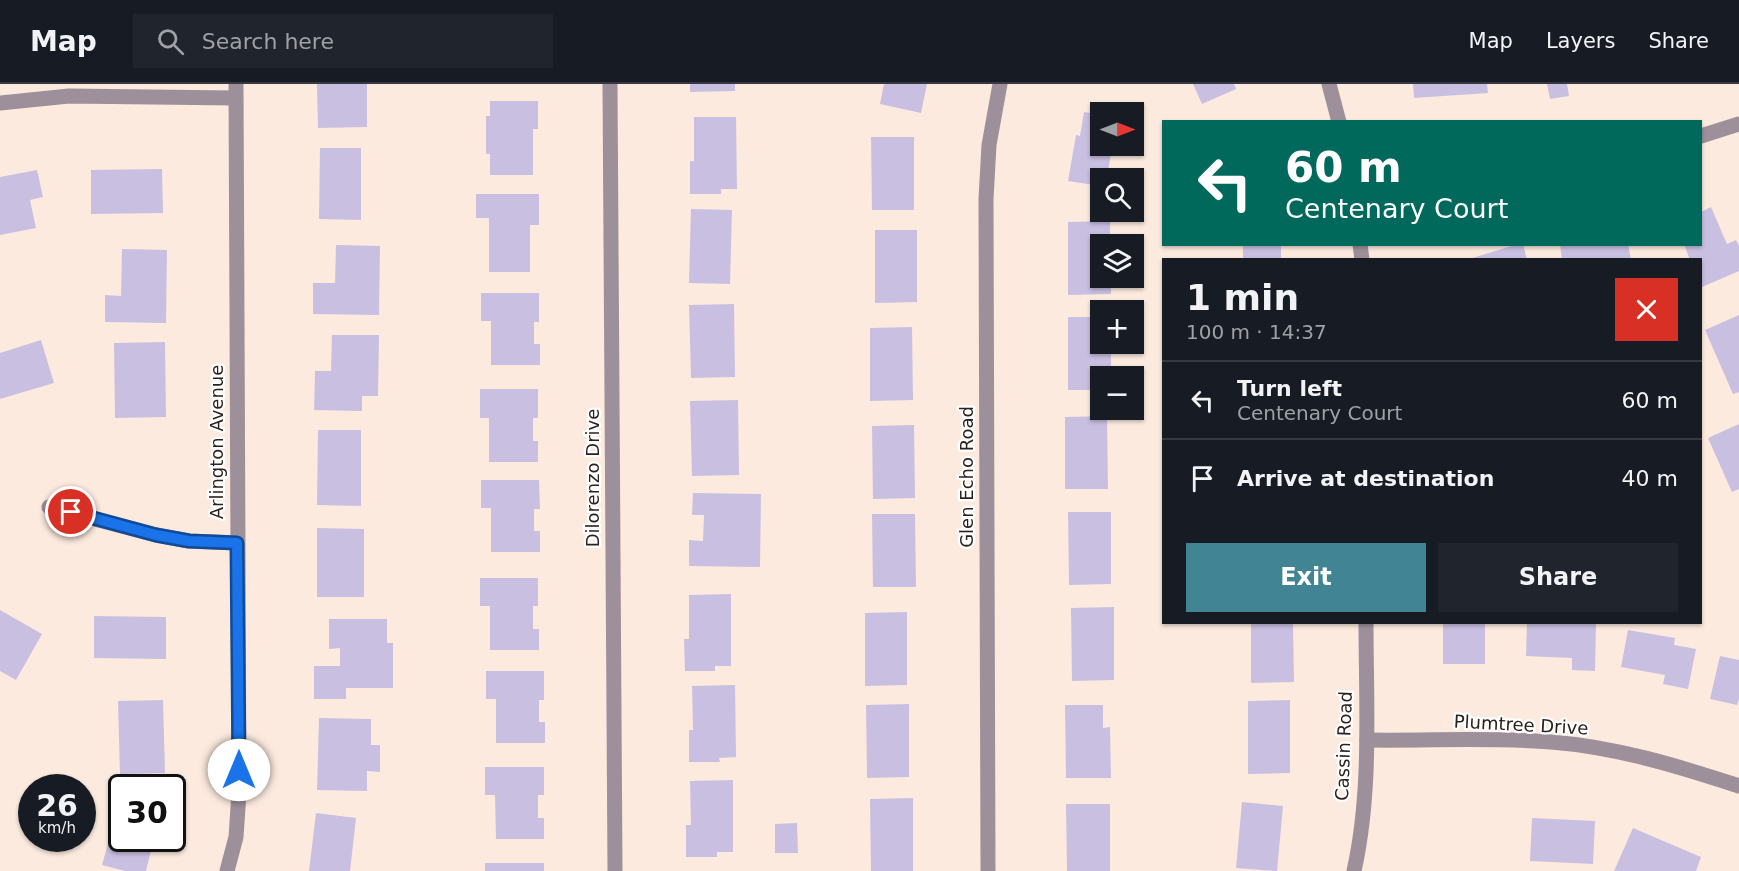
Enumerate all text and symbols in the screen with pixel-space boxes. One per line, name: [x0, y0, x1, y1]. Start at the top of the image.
search box: [133, 14, 553, 68]
text: Map: [30, 25, 97, 58]
icon: search: [154, 25, 187, 58]
text: Search here: [202, 29, 334, 54]
text: Map: [1469, 29, 1513, 53]
text: Layers: [1546, 29, 1615, 53]
text: Share: [1648, 29, 1709, 53]
north arrow: [1090, 102, 1144, 156]
map controls: [1090, 102, 1144, 420]
text: 60 m: [1285, 143, 1402, 192]
icon: left: [1186, 144, 1264, 222]
button: search: [1090, 168, 1144, 222]
text: Centenary Court: [1285, 193, 1508, 224]
button: layers: [1090, 234, 1144, 288]
text: 1 min: [1186, 277, 1299, 318]
button: close: [1615, 278, 1678, 341]
button: +: [1090, 300, 1144, 354]
text: 100 m · 14:37: [1186, 320, 1327, 344]
street label: Arlington Avenue: [206, 365, 227, 519]
button: −: [1090, 366, 1144, 420]
text: Turn left: [1237, 376, 1342, 401]
icon: left: [1186, 384, 1219, 417]
text: 60 m: [1622, 388, 1678, 413]
text: Centenary Court: [1237, 401, 1402, 425]
street label: Glen Echo Road: [956, 406, 977, 548]
street label: Dilorenzo Drive: [582, 409, 603, 547]
icon: arrive: [1186, 462, 1219, 495]
text: Arrive at destination: [1237, 466, 1494, 491]
text: 40 m: [1622, 466, 1678, 491]
pin: [45, 486, 96, 537]
icon: arrive: [54, 495, 87, 528]
button: Exit: [1186, 543, 1426, 612]
button: Share: [1438, 543, 1678, 612]
street label: Cassin Road: [1331, 691, 1356, 801]
street label: Plumtree Drive: [1453, 710, 1589, 739]
position arrow: [207, 738, 271, 802]
speed limit sign: 30: [108, 774, 186, 852]
text: 26: [36, 788, 78, 823]
text: km/h: [38, 819, 76, 837]

